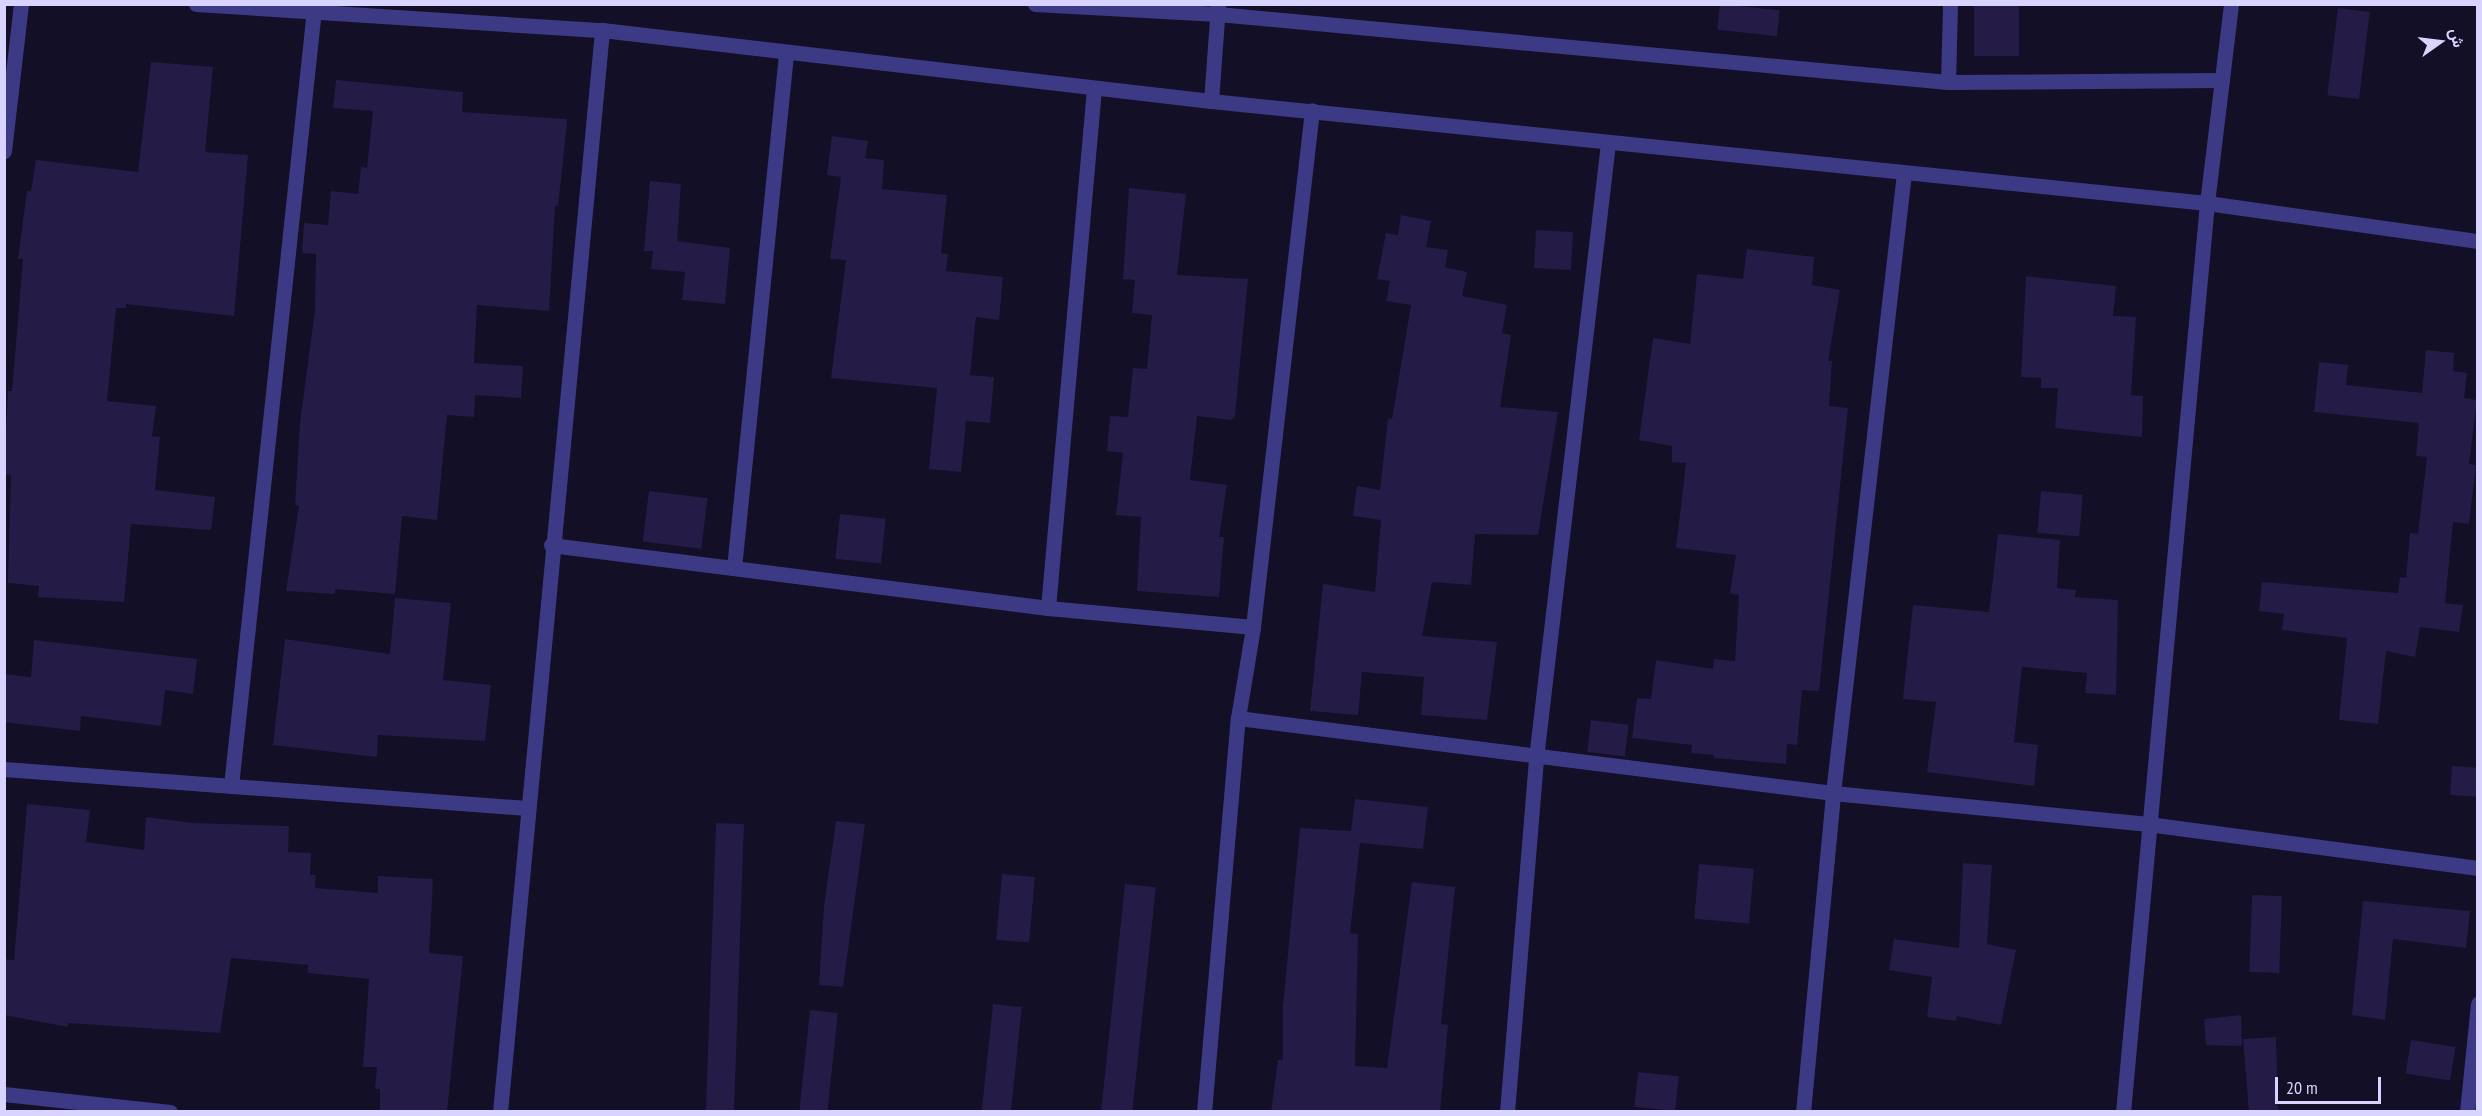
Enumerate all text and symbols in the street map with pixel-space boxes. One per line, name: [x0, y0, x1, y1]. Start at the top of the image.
north arrow: [2410, 12, 2470, 72]
text: ش: [2445, 26, 2469, 49]
scale bar: [2278, 1065, 2384, 1103]
text: 20 m: [2286, 1076, 2318, 1099]

